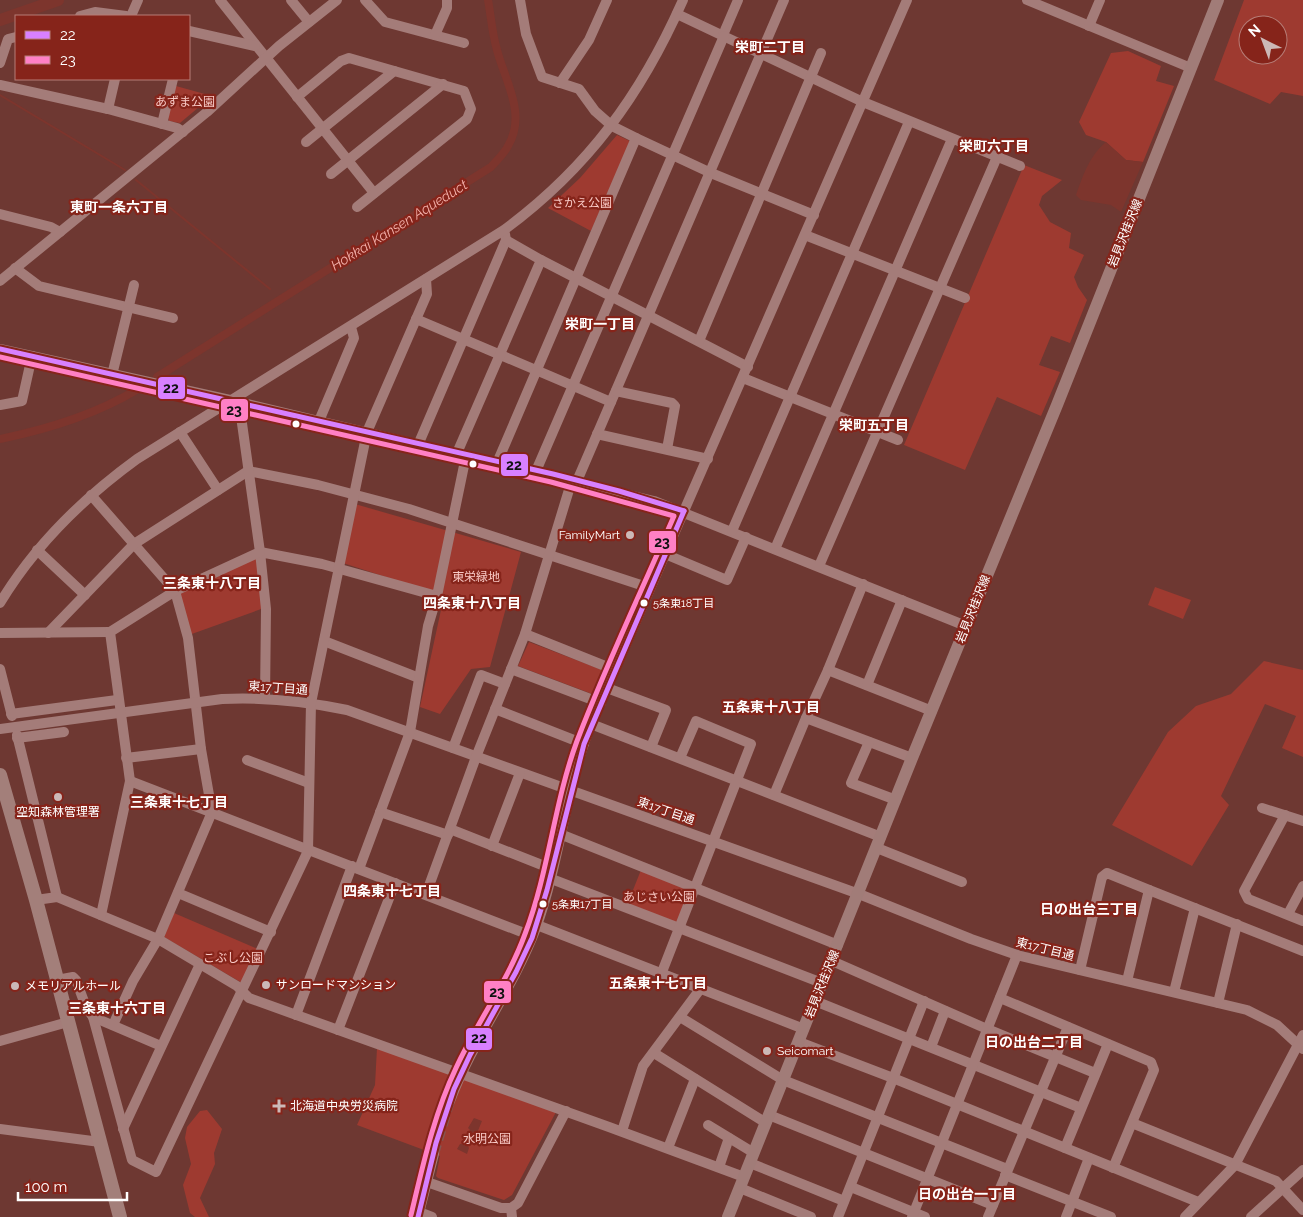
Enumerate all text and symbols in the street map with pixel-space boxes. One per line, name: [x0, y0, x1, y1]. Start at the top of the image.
legend: [15, 15, 190, 80]
north arrow: [1238, 15, 1288, 65]
text: N: [1245, 21, 1264, 40]
text: 22: [60, 26, 76, 44]
district label: 栄町二丁目: [735, 39, 805, 55]
text: 23: [60, 51, 76, 69]
park label: あずま公園: [155, 95, 215, 109]
district label: 栄町六丁目: [959, 138, 1029, 154]
water label: Hokkai Kansen Aqueduct: [328, 176, 471, 274]
park label: さかえ公園: [552, 196, 612, 210]
street label: 岩見沢桂沢線: [1105, 197, 1145, 269]
district label: 東町一条六丁目: [70, 199, 168, 215]
district label: 栄町一丁目: [565, 316, 635, 332]
line badge: 22: [157, 376, 186, 400]
text: 22: [163, 380, 179, 396]
line badge: 23: [220, 398, 249, 422]
text: 23: [226, 402, 242, 418]
district label: 栄町五丁目: [839, 417, 909, 433]
unlabelled marker: [291, 419, 301, 429]
line badge: 22: [500, 453, 529, 477]
text: 22: [506, 457, 522, 473]
unlabelled marker: [468, 459, 478, 469]
place label: FamilyMart: [559, 528, 620, 542]
marker: FamilyMart: [624, 529, 636, 541]
line badge: 23: [648, 530, 677, 554]
text: 23: [654, 534, 670, 550]
park label: 東栄緑地: [452, 570, 500, 584]
street label: 岩見沢桂沢線: [953, 573, 993, 645]
district label: 三条東十八丁目: [163, 575, 261, 591]
district label: 四条東十八丁目: [423, 595, 521, 611]
place label: 5条東18丁目: [653, 597, 714, 610]
marker: 5条東18丁目: [639, 598, 649, 608]
street label: 東17丁目通: [248, 679, 308, 697]
district label: 五条東十八丁目: [722, 699, 820, 715]
marker: 空知森林管理署: [52, 791, 64, 803]
district label: 三条東十七丁目: [130, 794, 228, 810]
street label: 東17丁目通: [636, 795, 696, 827]
place label: 空知森林管理署: [16, 805, 100, 819]
district label: 四条東十七丁目: [343, 883, 441, 899]
park label: あじさい公園: [623, 890, 695, 904]
place label: 5条東17丁目: [552, 898, 613, 911]
marker: 5条東17丁目: [538, 899, 548, 909]
district label: 日の出台三丁目: [1040, 901, 1138, 917]
street label: 東17丁目通: [1014, 935, 1076, 963]
street label: 岩見沢桂沢線: [802, 948, 842, 1020]
park label: こぶし公園: [203, 951, 263, 965]
district label: 五条東十七丁目: [609, 975, 707, 991]
place label: サンロードマンション: [276, 978, 396, 992]
place label: メモリアルホール: [25, 979, 121, 993]
marker: サンロードマンション: [260, 979, 272, 991]
marker: メモリアルホール: [9, 980, 21, 992]
line badge: 23: [483, 980, 512, 1004]
text: 23: [489, 984, 505, 1000]
district label: 三条東十六丁目: [68, 1000, 166, 1016]
line badge: 22: [465, 1027, 493, 1051]
text: 22: [471, 1030, 487, 1046]
district label: 日の出台二丁目: [985, 1034, 1083, 1050]
place label: Seicomart: [777, 1044, 833, 1058]
marker: Seicomart: [761, 1045, 773, 1057]
marker: 北海道中央労災病院: [272, 1099, 286, 1113]
place label: 北海道中央労災病院: [290, 1099, 398, 1113]
park label: 水明公園: [463, 1132, 511, 1146]
scale bar: [18, 1170, 126, 1202]
text: 100 m: [25, 1178, 67, 1196]
district label: 日の出台一丁目: [918, 1186, 1016, 1202]

